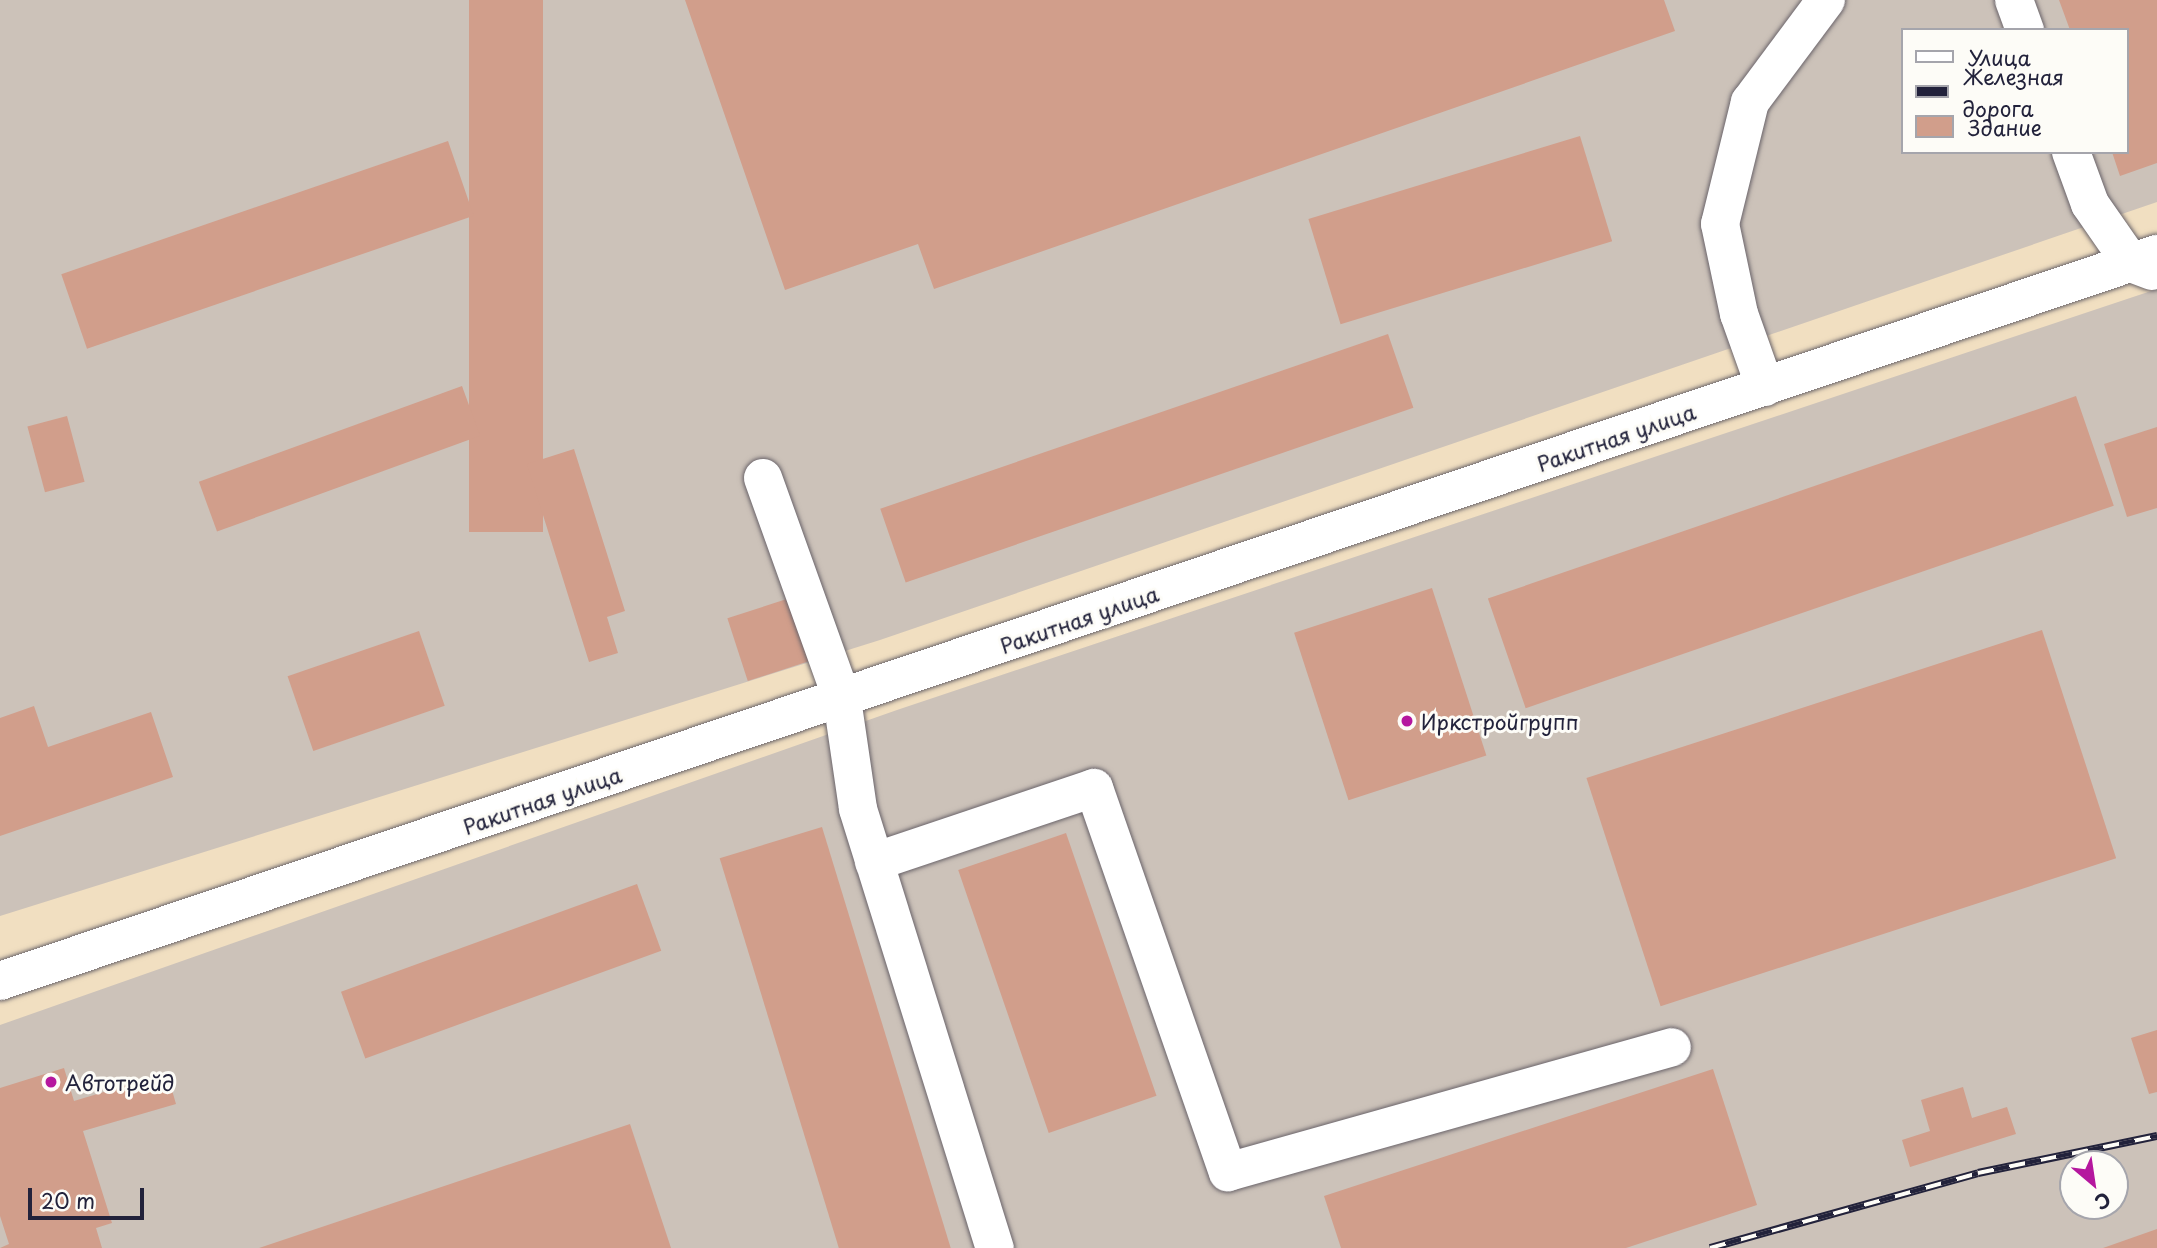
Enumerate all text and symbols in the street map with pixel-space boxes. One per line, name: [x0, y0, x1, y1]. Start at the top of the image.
legend: [1902, 28, 2129, 154]
text: Улица: [1968, 41, 2031, 73]
text: Железная дорога: [1963, 60, 2064, 124]
text: Здание: [1968, 111, 2042, 143]
street label: Ракитная улица: [1533, 398, 1699, 476]
street label: Ракитная улица: [996, 580, 1162, 658]
place label: Иркстройгрупп: [1421, 708, 1579, 734]
marker: Иркстройгрупп: [1399, 713, 1415, 729]
street label: Ракитная улица: [459, 761, 625, 839]
place label: Автотрейд: [65, 1069, 175, 1095]
marker: Автотрейд: [43, 1074, 59, 1090]
north arrow: [2059, 1150, 2129, 1220]
scale bar: [32, 1174, 147, 1218]
text: 20 m: [41, 1184, 95, 1216]
text: С: [2090, 1186, 2116, 1217]

